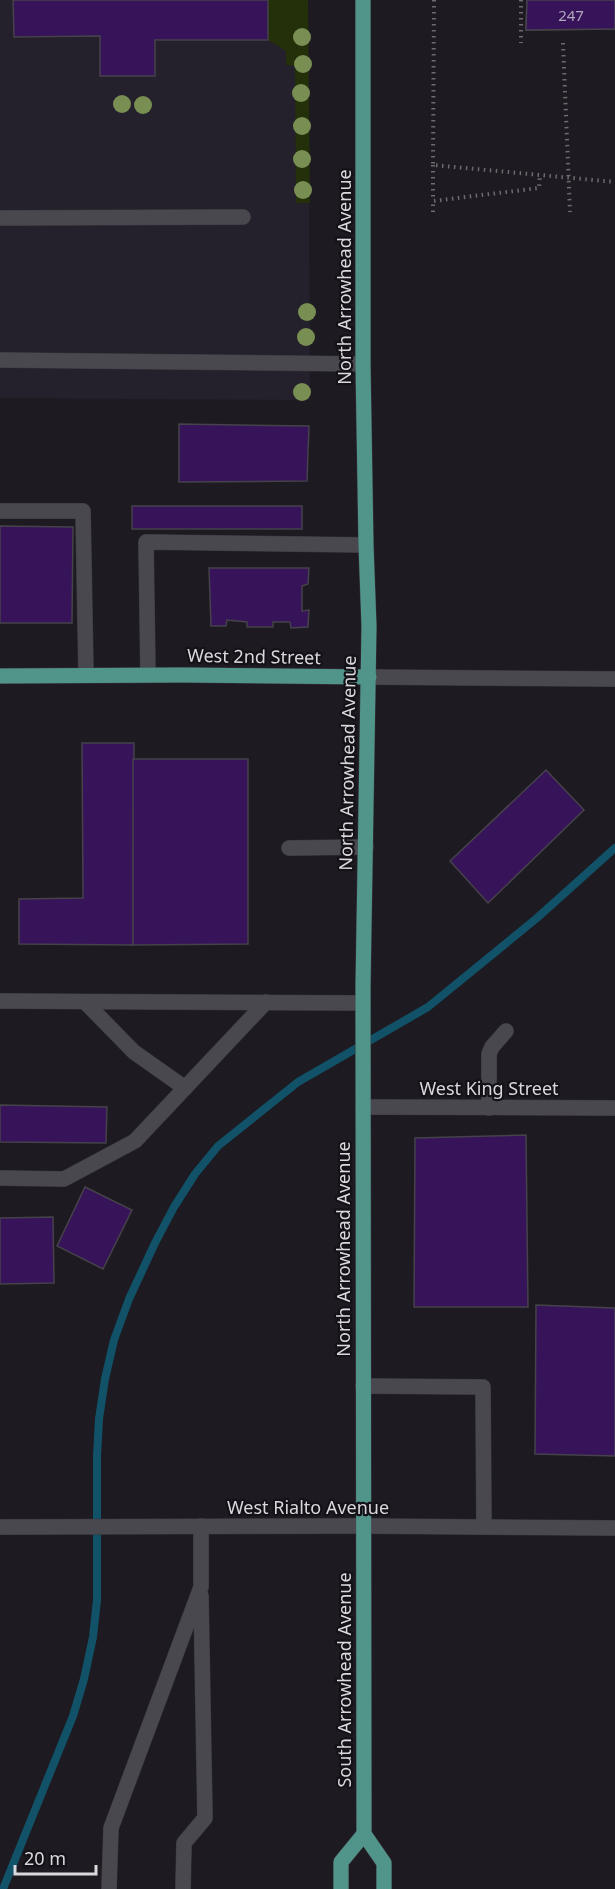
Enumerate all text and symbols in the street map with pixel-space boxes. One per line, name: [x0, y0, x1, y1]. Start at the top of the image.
house number: 247: [558, 5, 584, 25]
street label: North Arrowhead Avenue: [332, 169, 356, 385]
street label: West 2nd Street: [187, 643, 322, 669]
street label: North Arrowhead Avenue: [333, 655, 361, 871]
street label: West King Street: [419, 1076, 559, 1100]
street label: North Arrowhead Avenue: [331, 1141, 355, 1357]
street label: West Rialto Avenue: [227, 1495, 389, 1519]
street label: South Arrowhead Avenue: [332, 1572, 356, 1788]
scale bar: [15, 1838, 96, 1876]
text: 20 m: [24, 1846, 66, 1870]

